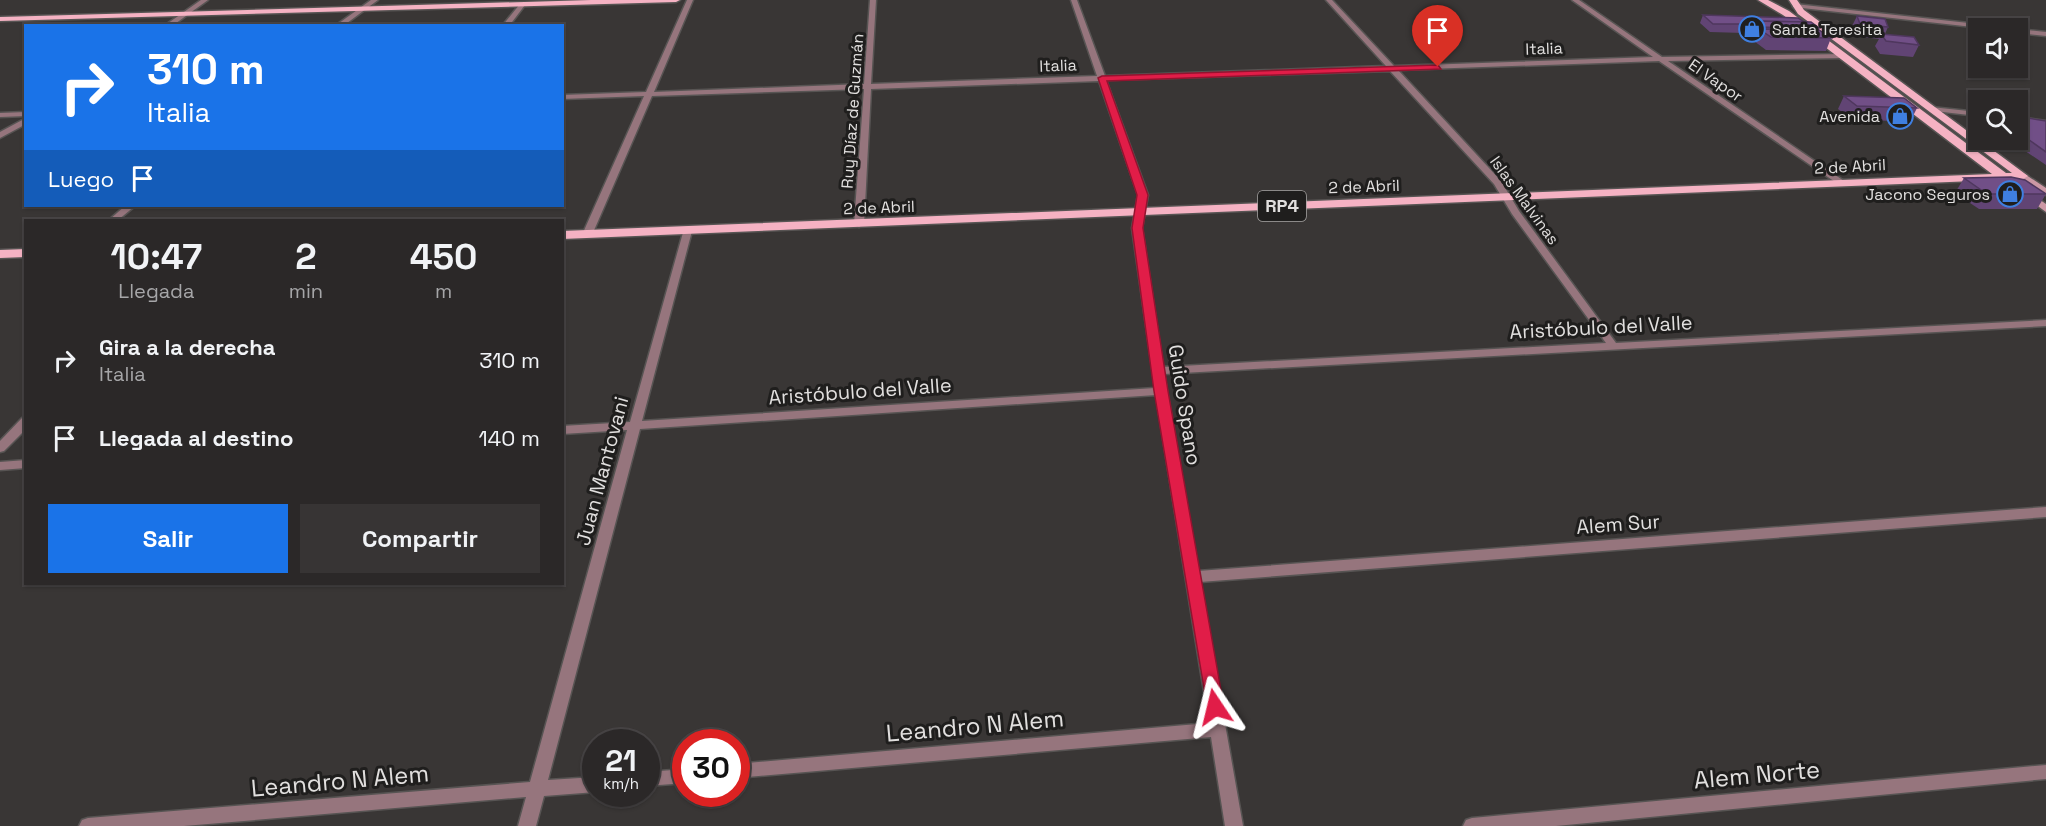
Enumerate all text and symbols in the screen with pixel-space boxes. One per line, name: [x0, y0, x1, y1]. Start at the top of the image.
pin: [1412, 5, 1463, 67]
icon: arrive: [1421, 14, 1454, 47]
shop icon: Santa Teresita: [1737, 14, 1767, 44]
map controls: [1968, 18, 2028, 150]
button: sound: [1968, 18, 2028, 78]
place label: Santa Teresita: [1772, 19, 1882, 40]
street label: Ruy Díaz de Guzmán: [837, 33, 868, 189]
street label: Italia: [1525, 37, 1563, 60]
text: 310 m: [147, 43, 265, 96]
icon: right: [48, 48, 126, 126]
street label: Italia: [1039, 54, 1077, 77]
street label: El Vapor: [1684, 54, 1747, 107]
button: search: [1968, 90, 2028, 150]
text: Italia: [147, 95, 210, 130]
shop icon: Avenida: [1885, 101, 1915, 131]
place label: Avenida: [1819, 106, 1880, 127]
street label: Islas Malvinas: [1485, 152, 1564, 249]
street label: 2 de Abril: [1814, 154, 1886, 179]
icon: arrive: [126, 162, 159, 195]
text: Luego: [48, 165, 114, 193]
street label: 2 de Abril: [1328, 175, 1400, 198]
shop icon: Jacono Seguros: [1995, 179, 2025, 209]
place label: Jacono Seguros: [1865, 184, 1990, 205]
road number: RP4: [1258, 191, 1306, 221]
street label: 2 de Abril: [843, 196, 915, 219]
text: 10:47: [111, 234, 202, 280]
text: 2: [295, 234, 317, 280]
text: 450: [410, 234, 477, 280]
text: Llegada: [118, 278, 194, 304]
text: min: [289, 278, 323, 304]
text: m: [435, 278, 452, 304]
street label: Aristóbulo del Valle: [1509, 309, 1693, 345]
text: Gira a la derecha: [99, 333, 276, 361]
street label: Guido Spano: [1163, 343, 1207, 467]
icon: right: [48, 344, 81, 377]
text: 310 m: [479, 346, 540, 374]
text: Italia: [99, 361, 146, 387]
street label: Aristóbulo del Valle: [768, 372, 952, 410]
street label: Juan Mantovani: [570, 394, 634, 548]
icon: arrive: [48, 422, 81, 455]
text: Llegada al destino: [99, 424, 293, 452]
text: 140 m: [478, 424, 540, 452]
button: Salir: [48, 504, 288, 573]
button: Compartir: [300, 504, 540, 573]
street label: Alem Sur: [1575, 508, 1661, 540]
position arrow: [1183, 675, 1247, 739]
street label: Leandro N Alem: [885, 702, 1065, 749]
speed limit sign: 30: [672, 729, 750, 807]
text: 21: [605, 741, 637, 780]
street label: Alem Norte: [1693, 754, 1821, 795]
street label: Leandro N Alem: [250, 757, 430, 804]
text: km/h: [603, 774, 639, 793]

